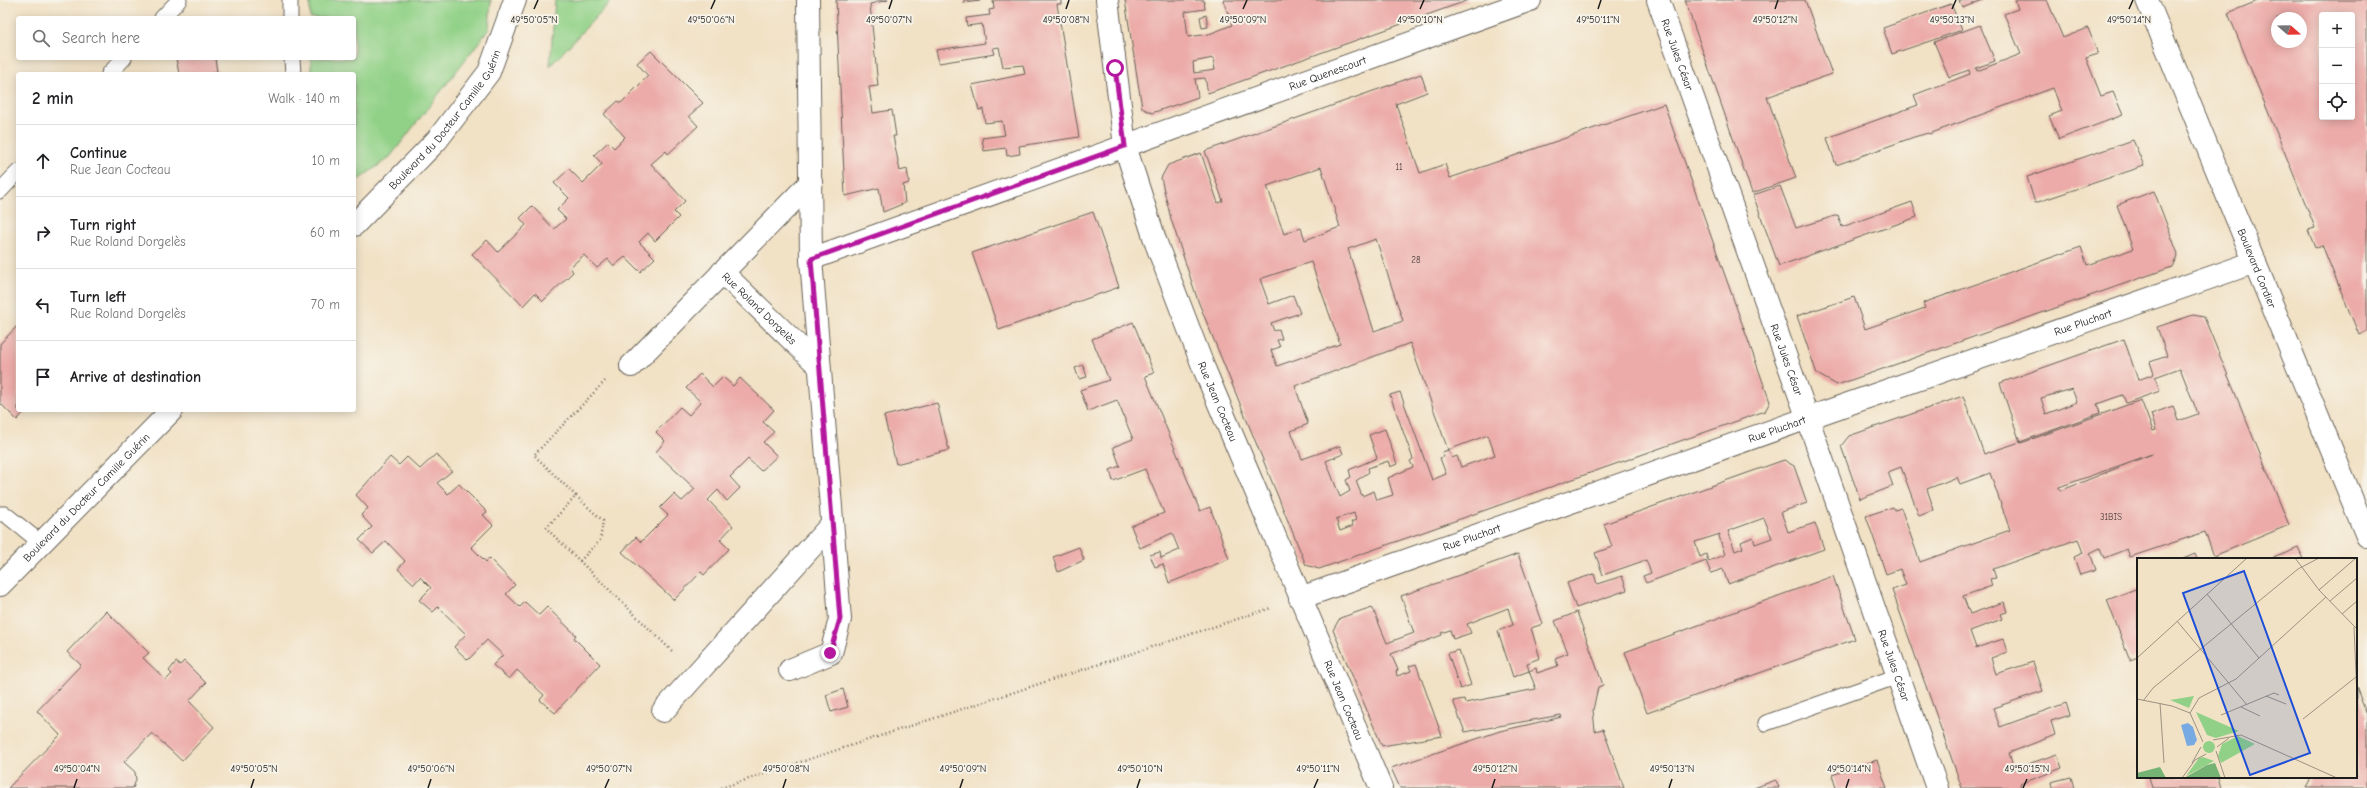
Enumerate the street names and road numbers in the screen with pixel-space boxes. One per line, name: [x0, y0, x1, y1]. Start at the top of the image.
street label: Rue Jules César: [1658, 17, 1696, 93]
street label: Boulevard du Docteur Camille Guérin: [386, 48, 503, 192]
street label: Rue Quenescourt: [1287, 53, 1369, 93]
street label: Boulevard Cordier: [2235, 227, 2279, 311]
street label: Rue Roland Dorgelès: [719, 270, 799, 348]
street label: Rue Pluchart: [2052, 306, 2114, 339]
street label: Rue Jules César: [1768, 322, 1805, 398]
street label: Rue Jean Cocteau: [1195, 360, 1240, 443]
street label: Rue Pluchart: [1747, 413, 1808, 446]
street label: Boulevard du Docteur Camille Guérin: [21, 431, 153, 565]
street label: Rue Pluchart: [1441, 521, 1503, 554]
street label: Rue Jules César: [1875, 628, 1912, 704]
street label: Rue Jean Cocteau: [1321, 658, 1366, 742]

